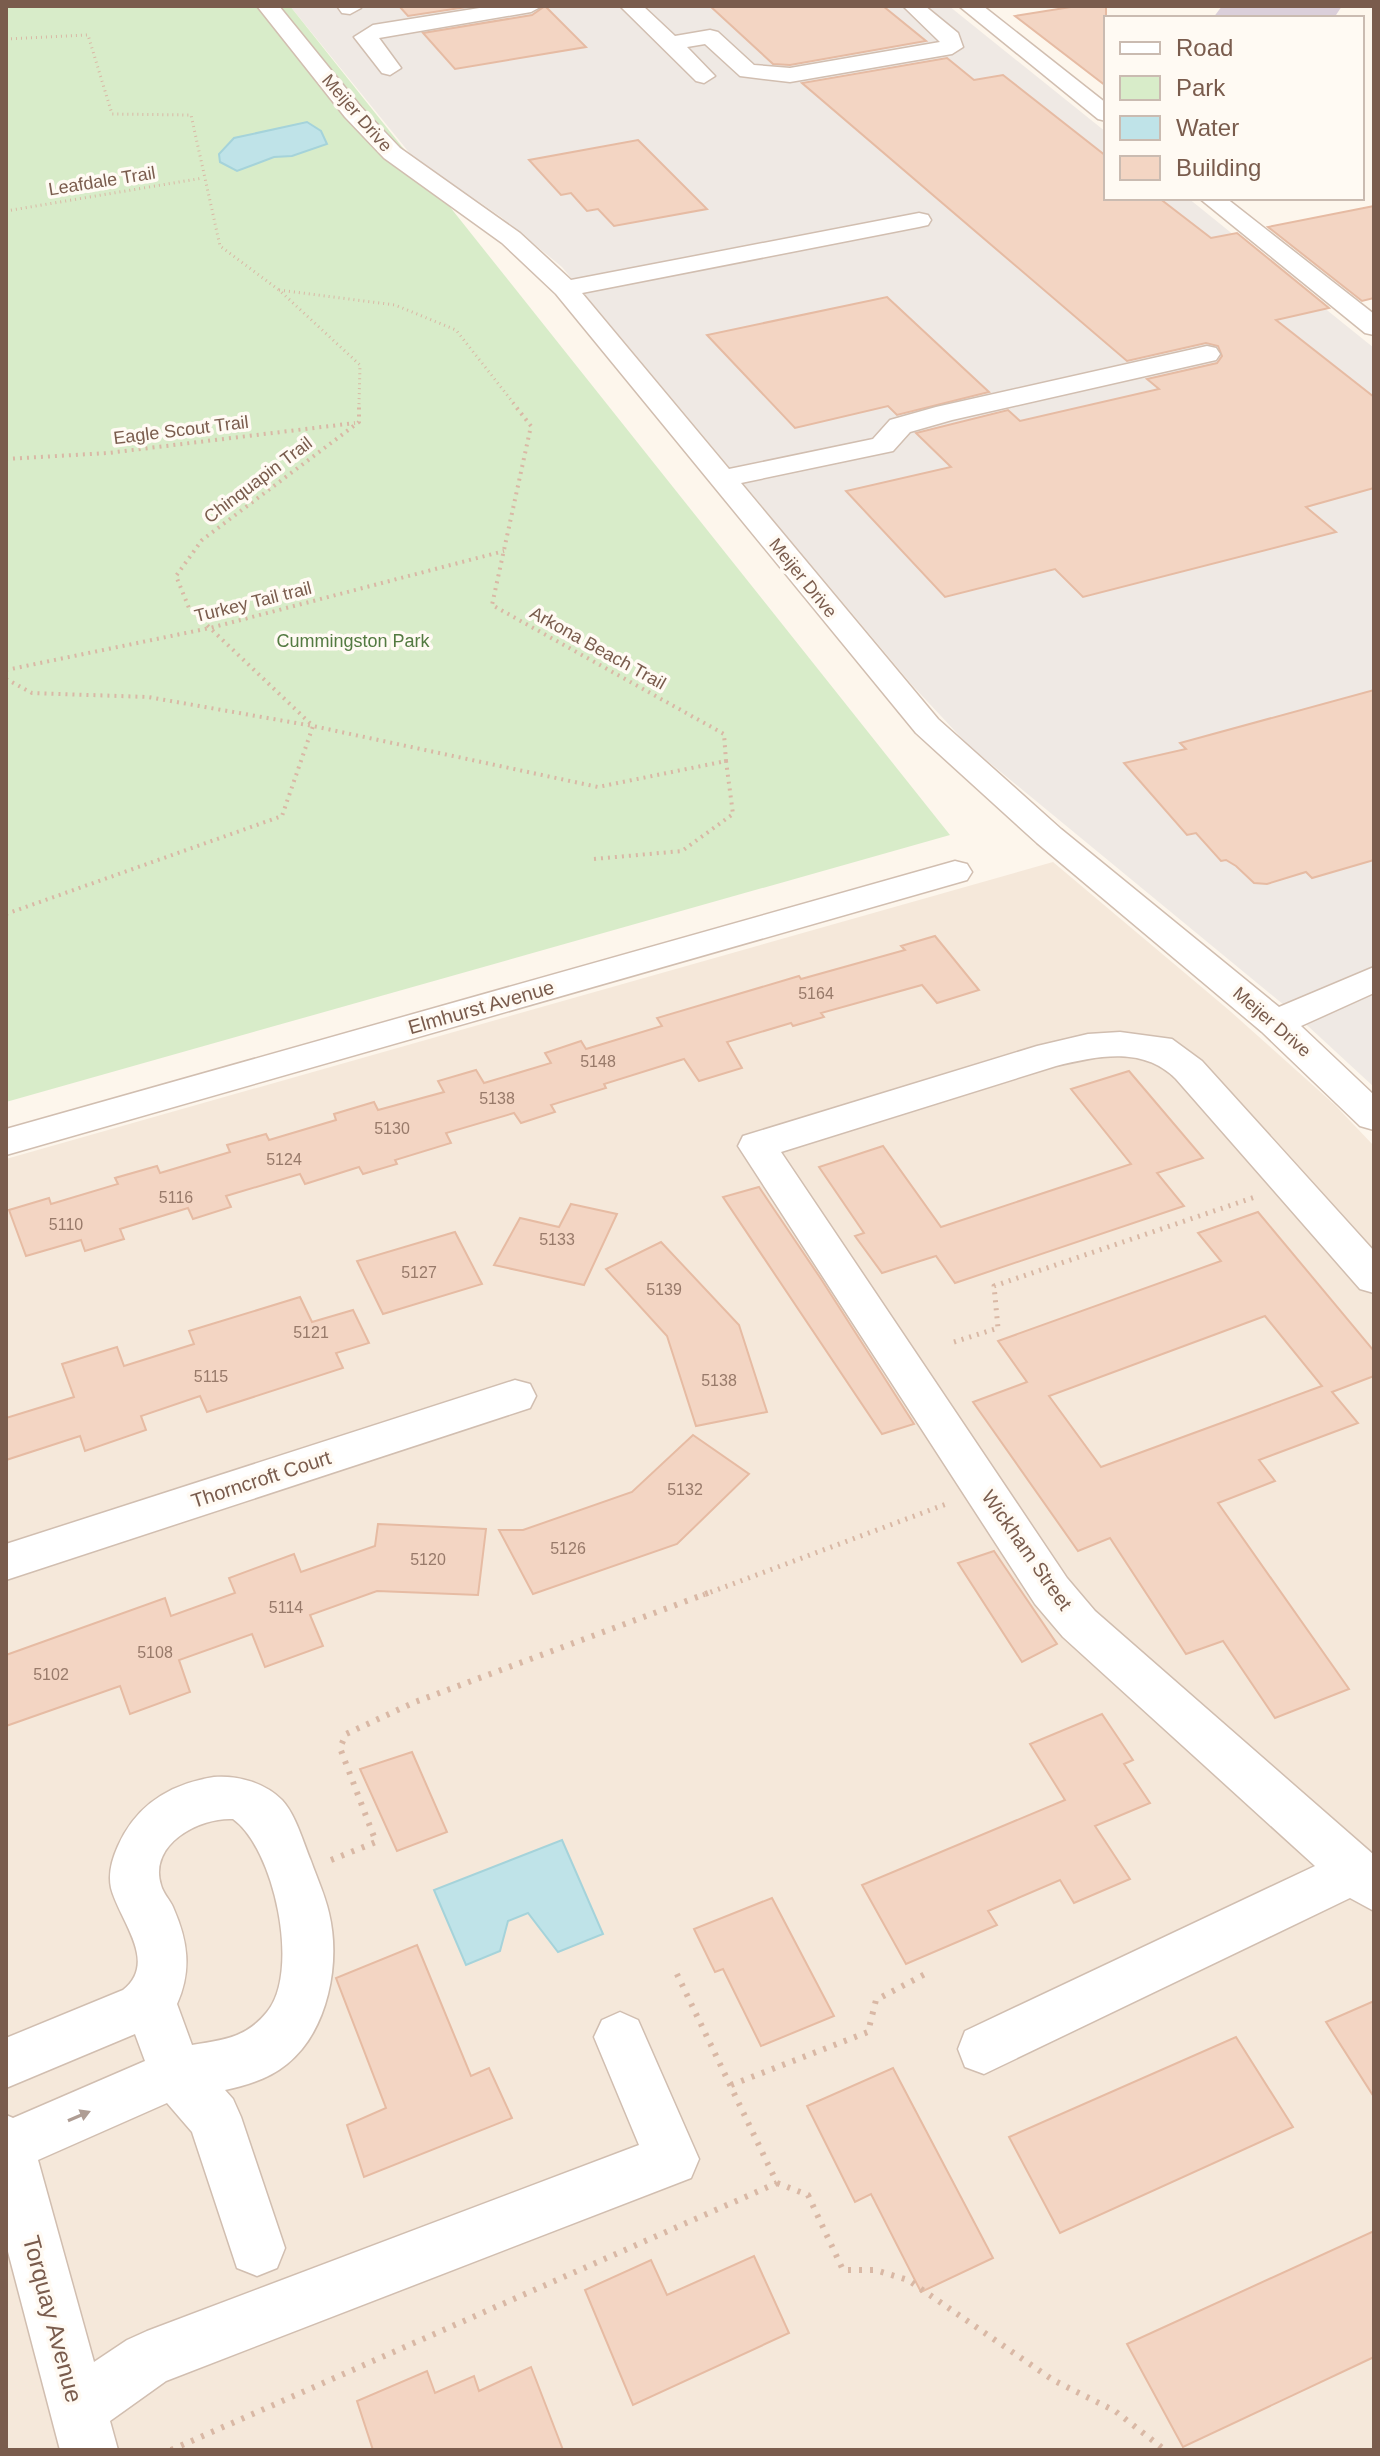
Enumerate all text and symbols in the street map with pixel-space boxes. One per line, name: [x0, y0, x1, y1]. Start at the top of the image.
legend: [1104, 16, 1364, 200]
text: Road: [1176, 34, 1233, 61]
street label: Meijer Drive: [318, 70, 396, 156]
text: Park: [1176, 74, 1226, 101]
text: Water: [1176, 114, 1239, 141]
text: Building: [1176, 154, 1261, 181]
street label: Leafdale Trail: [47, 163, 157, 199]
street label: Eagle Scout Trail: [112, 412, 250, 448]
street label: Chinquapin Trail: [200, 433, 316, 527]
street label: Meijer Drive: [765, 534, 841, 622]
street label: Turkey Tail trail: [192, 578, 314, 626]
street label: Arkona Beach Trail: [527, 602, 669, 694]
park label: Cummingston Park: [276, 631, 431, 651]
street label: Elmhurst Avenue: [405, 976, 557, 1038]
street label: Meijer Drive: [1229, 983, 1315, 1061]
house number: 5164: [798, 985, 834, 1002]
house number: 5148: [580, 1053, 616, 1070]
house number: 5138: [479, 1090, 515, 1107]
house number: 5130: [374, 1120, 410, 1137]
house number: 5124: [266, 1151, 302, 1168]
house number: 5116: [159, 1189, 193, 1206]
house number: 5110: [49, 1216, 83, 1233]
house number: 5133: [539, 1231, 575, 1248]
house number: 5127: [401, 1264, 437, 1281]
house number: 5139: [646, 1281, 682, 1298]
house number: 5121: [293, 1324, 329, 1341]
house number: 5115: [194, 1368, 228, 1385]
house number: 5138: [701, 1372, 737, 1389]
street label: Thorncroft Court: [188, 1446, 334, 1512]
house number: 5132: [667, 1481, 703, 1498]
street label: Wickham Street: [978, 1486, 1077, 1614]
house number: 5126: [550, 1540, 586, 1557]
house number: 5120: [410, 1551, 446, 1568]
house number: 5114: [269, 1599, 303, 1616]
house number: 5108: [137, 1644, 173, 1661]
house number: 5102: [33, 1666, 69, 1683]
one-way arrow: [67, 2110, 91, 2123]
street label: Torquay Avenue: [18, 2233, 88, 2405]

